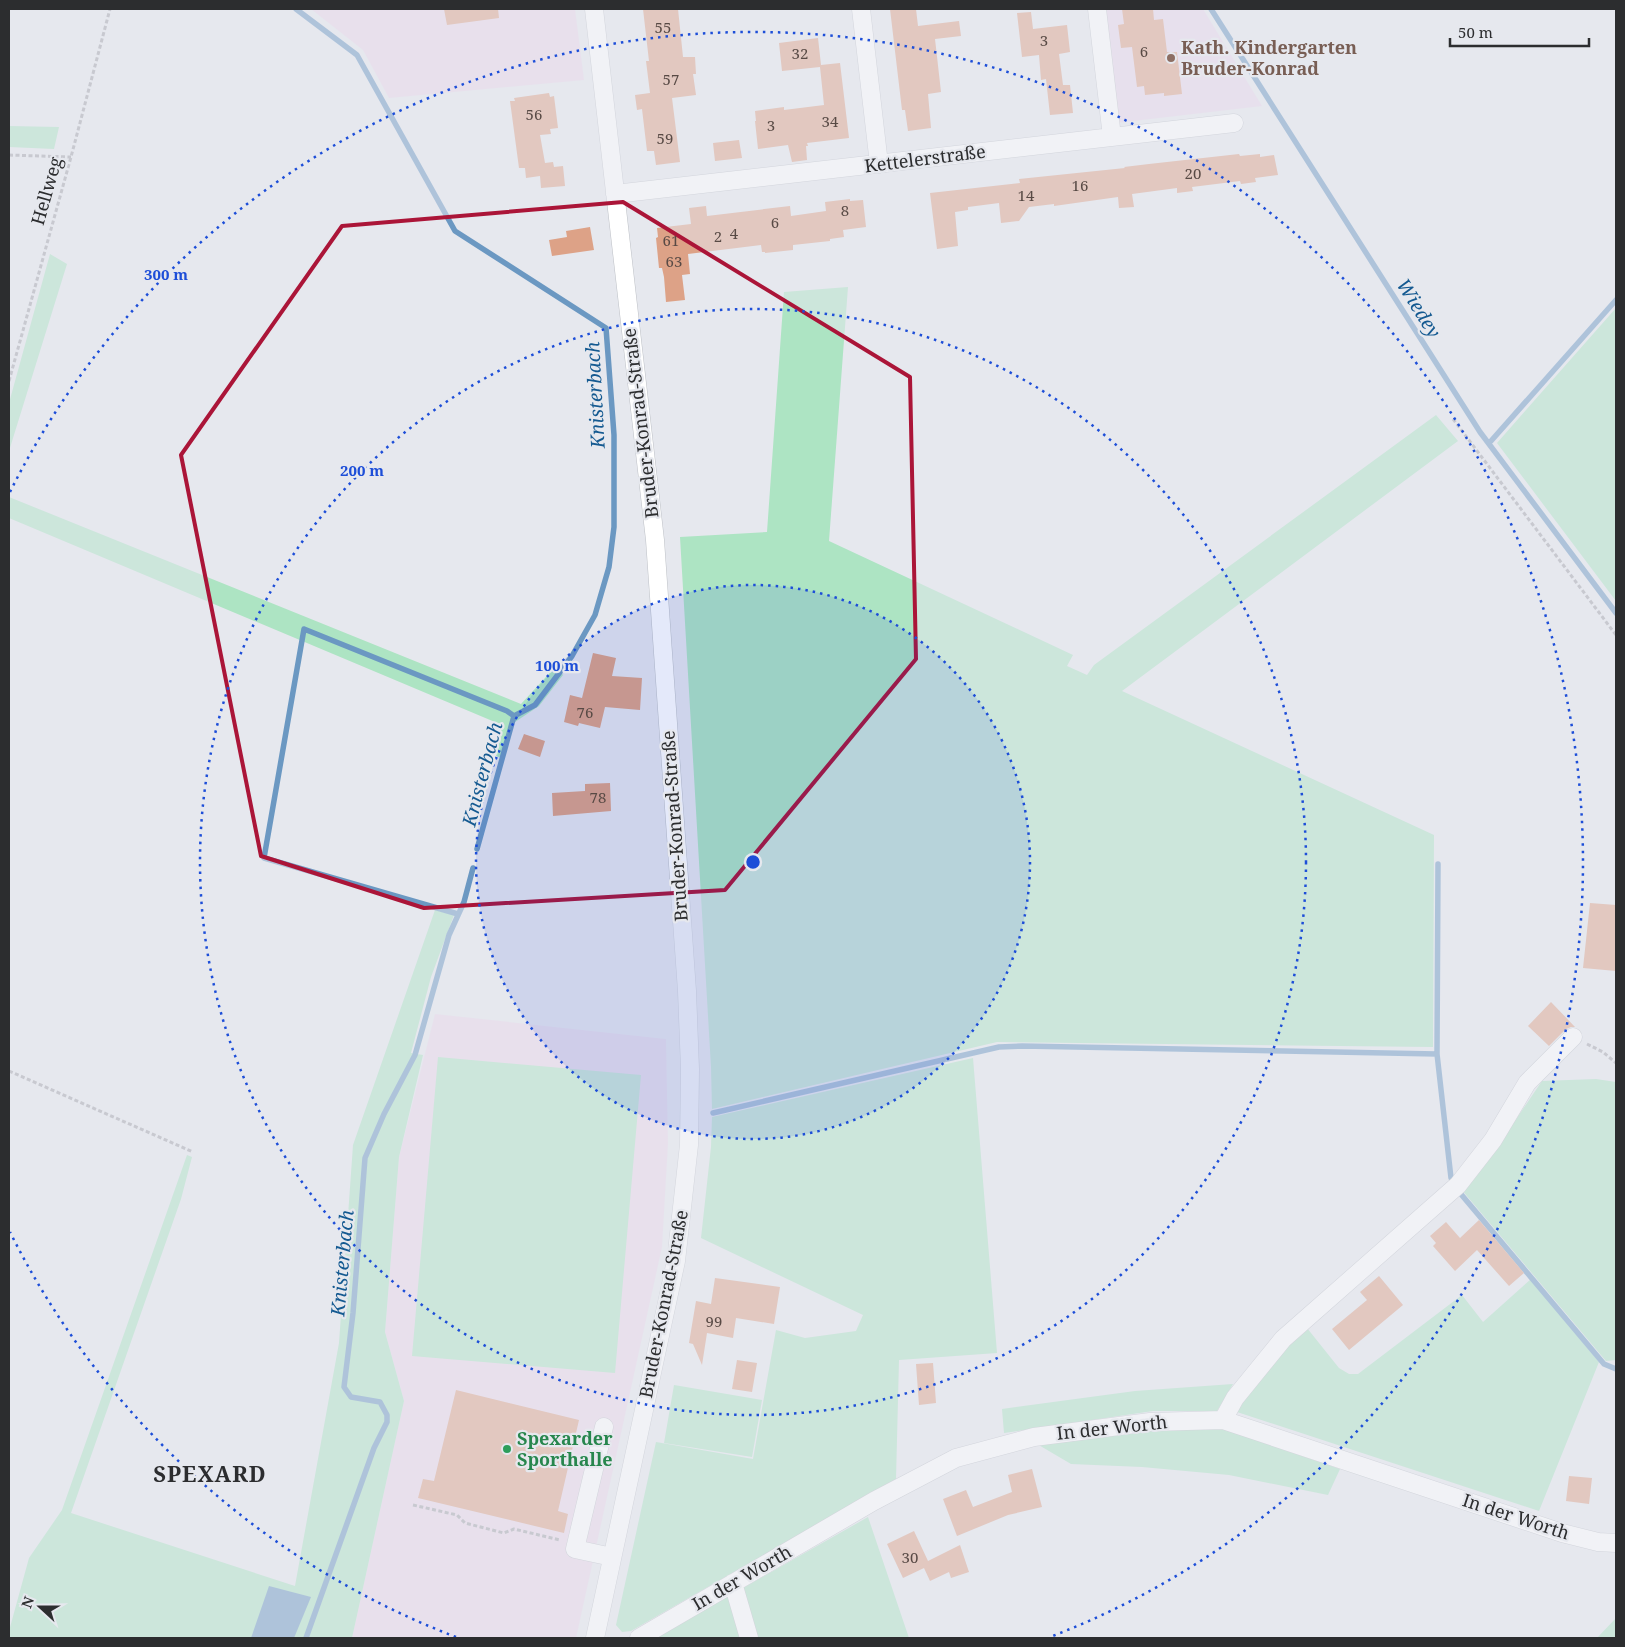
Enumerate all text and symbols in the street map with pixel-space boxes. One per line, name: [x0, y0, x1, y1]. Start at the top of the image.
scale bar: [1450, 15, 1589, 47]
house number: 55: [655, 17, 671, 37]
text: 50 m: [1458, 22, 1493, 42]
house number: 3: [1040, 30, 1048, 50]
place label: Kath. Kindergarten Bruder-Konrad: [1181, 35, 1357, 80]
house number: 6: [1140, 41, 1148, 61]
house number: 32: [792, 43, 808, 63]
marker: Kath. Kindergarten Bruder-Konrad: [1165, 52, 1177, 64]
house number: 57: [663, 69, 679, 89]
house number: 56: [526, 104, 542, 124]
house number: 34: [822, 111, 839, 131]
house number: 3: [767, 115, 775, 135]
house number: 59: [657, 128, 673, 148]
street label: Kettelerstraße: [863, 139, 987, 177]
street label: Hellweg: [25, 154, 67, 228]
house number: 20: [1185, 163, 1201, 183]
house number: 16: [1072, 175, 1088, 195]
house number: 14: [1018, 185, 1035, 205]
house number: 8: [841, 200, 849, 220]
house number: 6: [771, 212, 779, 232]
house number: 4: [730, 223, 739, 243]
house number: 2: [714, 226, 722, 246]
house number: 61: [663, 230, 679, 250]
house number: 63: [666, 251, 682, 271]
text: 300 m: [144, 264, 188, 284]
water label: Wiedey: [1391, 273, 1447, 343]
street label: Bruder-Konrad-Straße: [616, 327, 664, 519]
water label: Knisterbach: [579, 340, 611, 450]
text: 200 m: [340, 460, 384, 480]
text: 100 m: [535, 655, 579, 675]
house number: 76: [577, 702, 593, 722]
water label: Knisterbach: [455, 718, 509, 830]
street label: Bruder-Konrad-Straße: [655, 730, 693, 922]
house number: 78: [590, 787, 606, 807]
centre of rings: [744, 853, 762, 871]
water label: Knisterbach: [324, 1208, 360, 1318]
street label: Bruder-Konrad-Straße: [633, 1208, 693, 1400]
house number: 99: [706, 1311, 722, 1331]
street label: In der Worth: [1055, 1409, 1168, 1445]
place label: Spexarder Sporthalle: [517, 1426, 613, 1471]
marker: Spexarder Sporthalle: [501, 1443, 513, 1455]
district label: SPEXARD: [153, 1458, 267, 1488]
street label: In der Worth: [1460, 1487, 1573, 1545]
street label: In der Worth: [687, 1539, 796, 1615]
house number: 30: [902, 1547, 918, 1567]
north arrow: [15, 1582, 65, 1632]
text: N: [17, 1594, 38, 1611]

